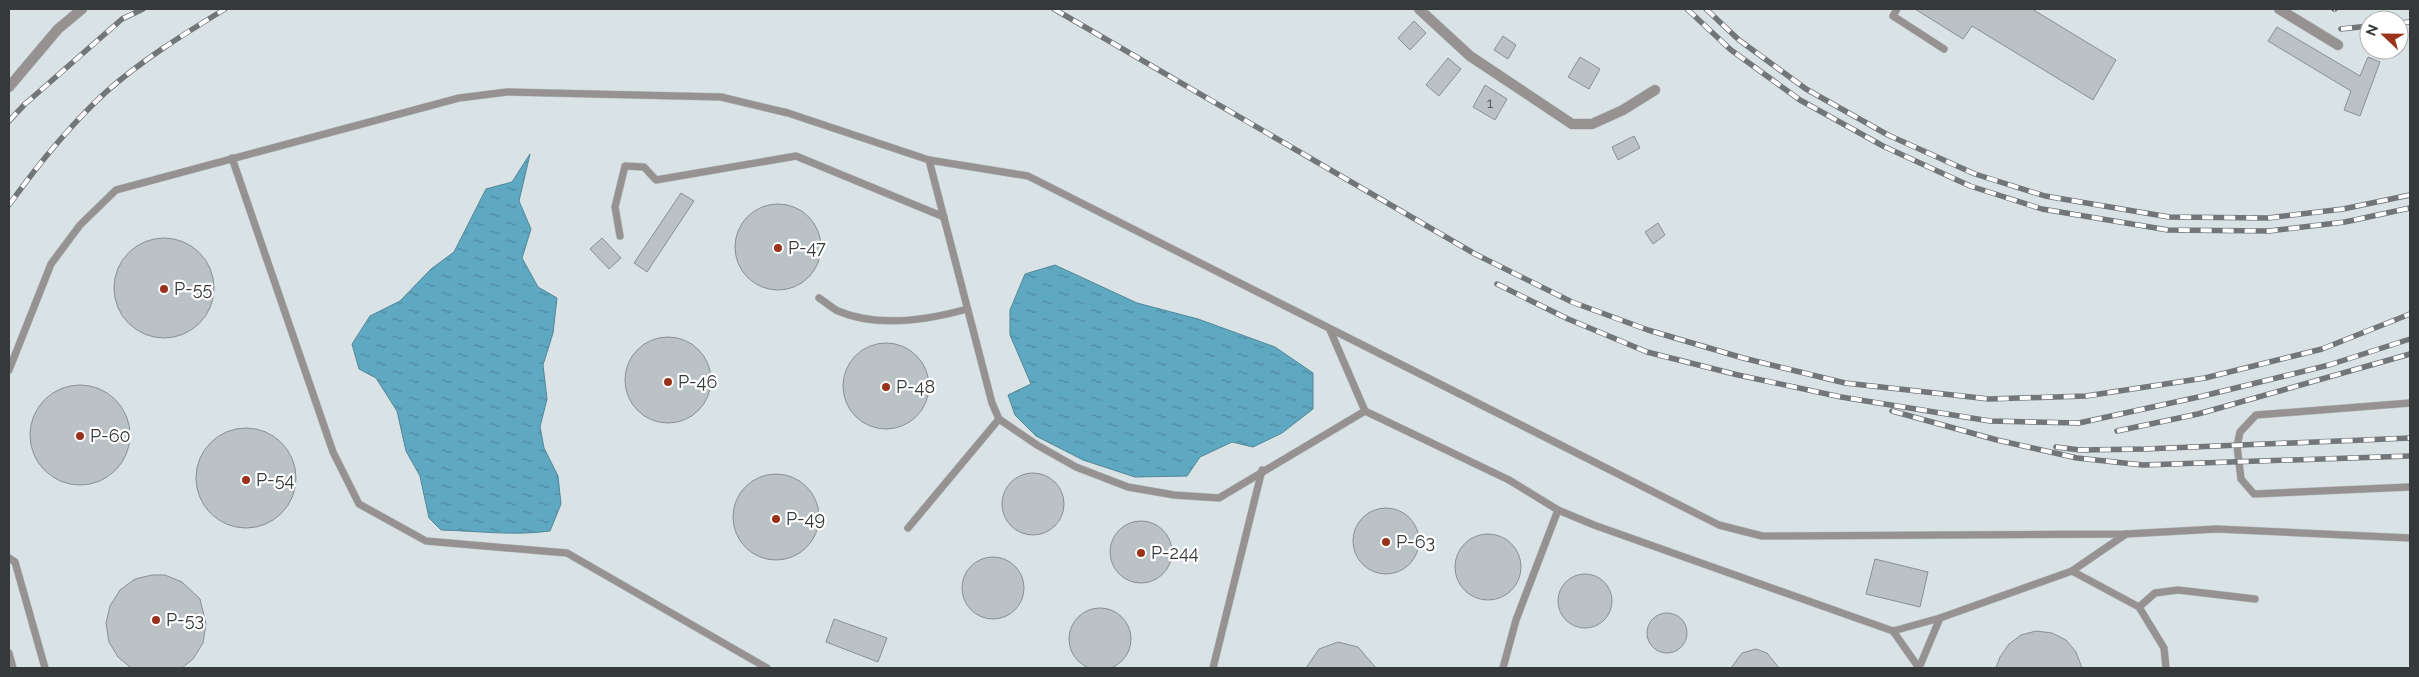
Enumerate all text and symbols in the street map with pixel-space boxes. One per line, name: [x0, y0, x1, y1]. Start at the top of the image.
north arrow: [2359, 10, 2409, 60]
text: N: [2363, 22, 2381, 38]
house number: 1: [1487, 94, 1494, 112]
place label: Р-47: [788, 237, 826, 258]
marker: Р-47: [772, 242, 784, 254]
place label: Р-55: [174, 278, 212, 299]
marker: Р-55: [158, 283, 170, 295]
place label: Р-46: [678, 371, 717, 392]
marker: Р-46: [662, 376, 674, 388]
place label: Р-48: [896, 376, 935, 397]
marker: Р-48: [880, 381, 892, 393]
place label: Р-60: [90, 425, 131, 446]
marker: Р-60: [74, 430, 86, 442]
place label: Р-54: [256, 469, 294, 490]
marker: Р-54: [240, 474, 252, 486]
place label: Р-49: [786, 508, 825, 529]
marker: Р-49: [770, 513, 782, 525]
place label: Р-63: [1396, 531, 1435, 552]
marker: Р-63: [1380, 536, 1392, 548]
place label: Р-244: [1151, 542, 1199, 563]
marker: Р-244: [1135, 547, 1147, 559]
place label: Р-53: [166, 609, 204, 630]
marker: Р-53: [150, 614, 162, 626]

